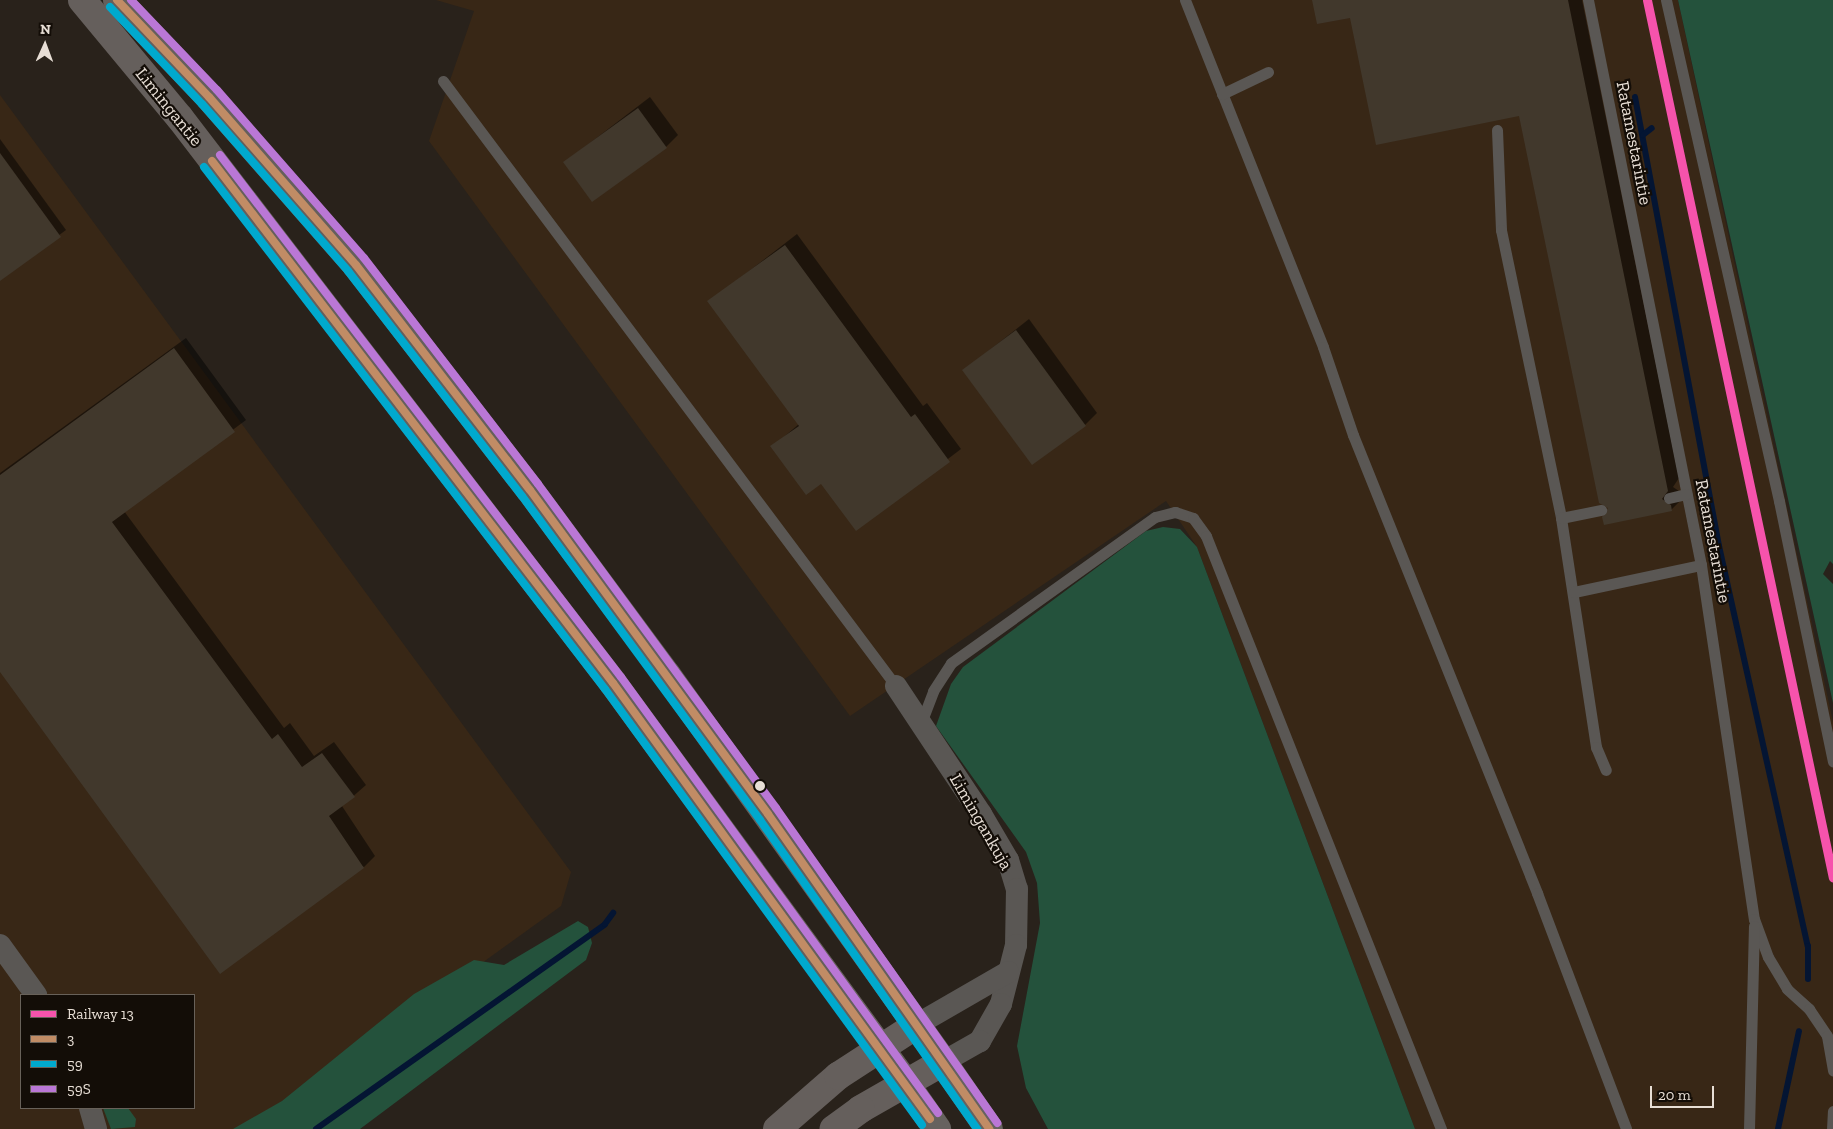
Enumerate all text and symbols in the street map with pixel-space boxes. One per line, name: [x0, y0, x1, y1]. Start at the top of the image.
north arrow: [20, 20, 70, 70]
text: N: [40, 21, 51, 38]
street label: Limingantie: [131, 63, 207, 151]
street label: Ratamestarintie: [1611, 79, 1657, 207]
street label: Ratamestarintie: [1690, 477, 1736, 605]
street label: Limingankuja: [945, 770, 1017, 874]
unlabelled marker: [755, 781, 765, 791]
legend: [20, 994, 195, 1109]
text: Railway 13: [67, 1005, 134, 1023]
text: 3: [67, 1030, 74, 1048]
text: 59: [67, 1055, 83, 1073]
scale bar: [1653, 1076, 1717, 1108]
text: 59S: [67, 1080, 91, 1098]
text: 20 m: [1658, 1086, 1691, 1104]

